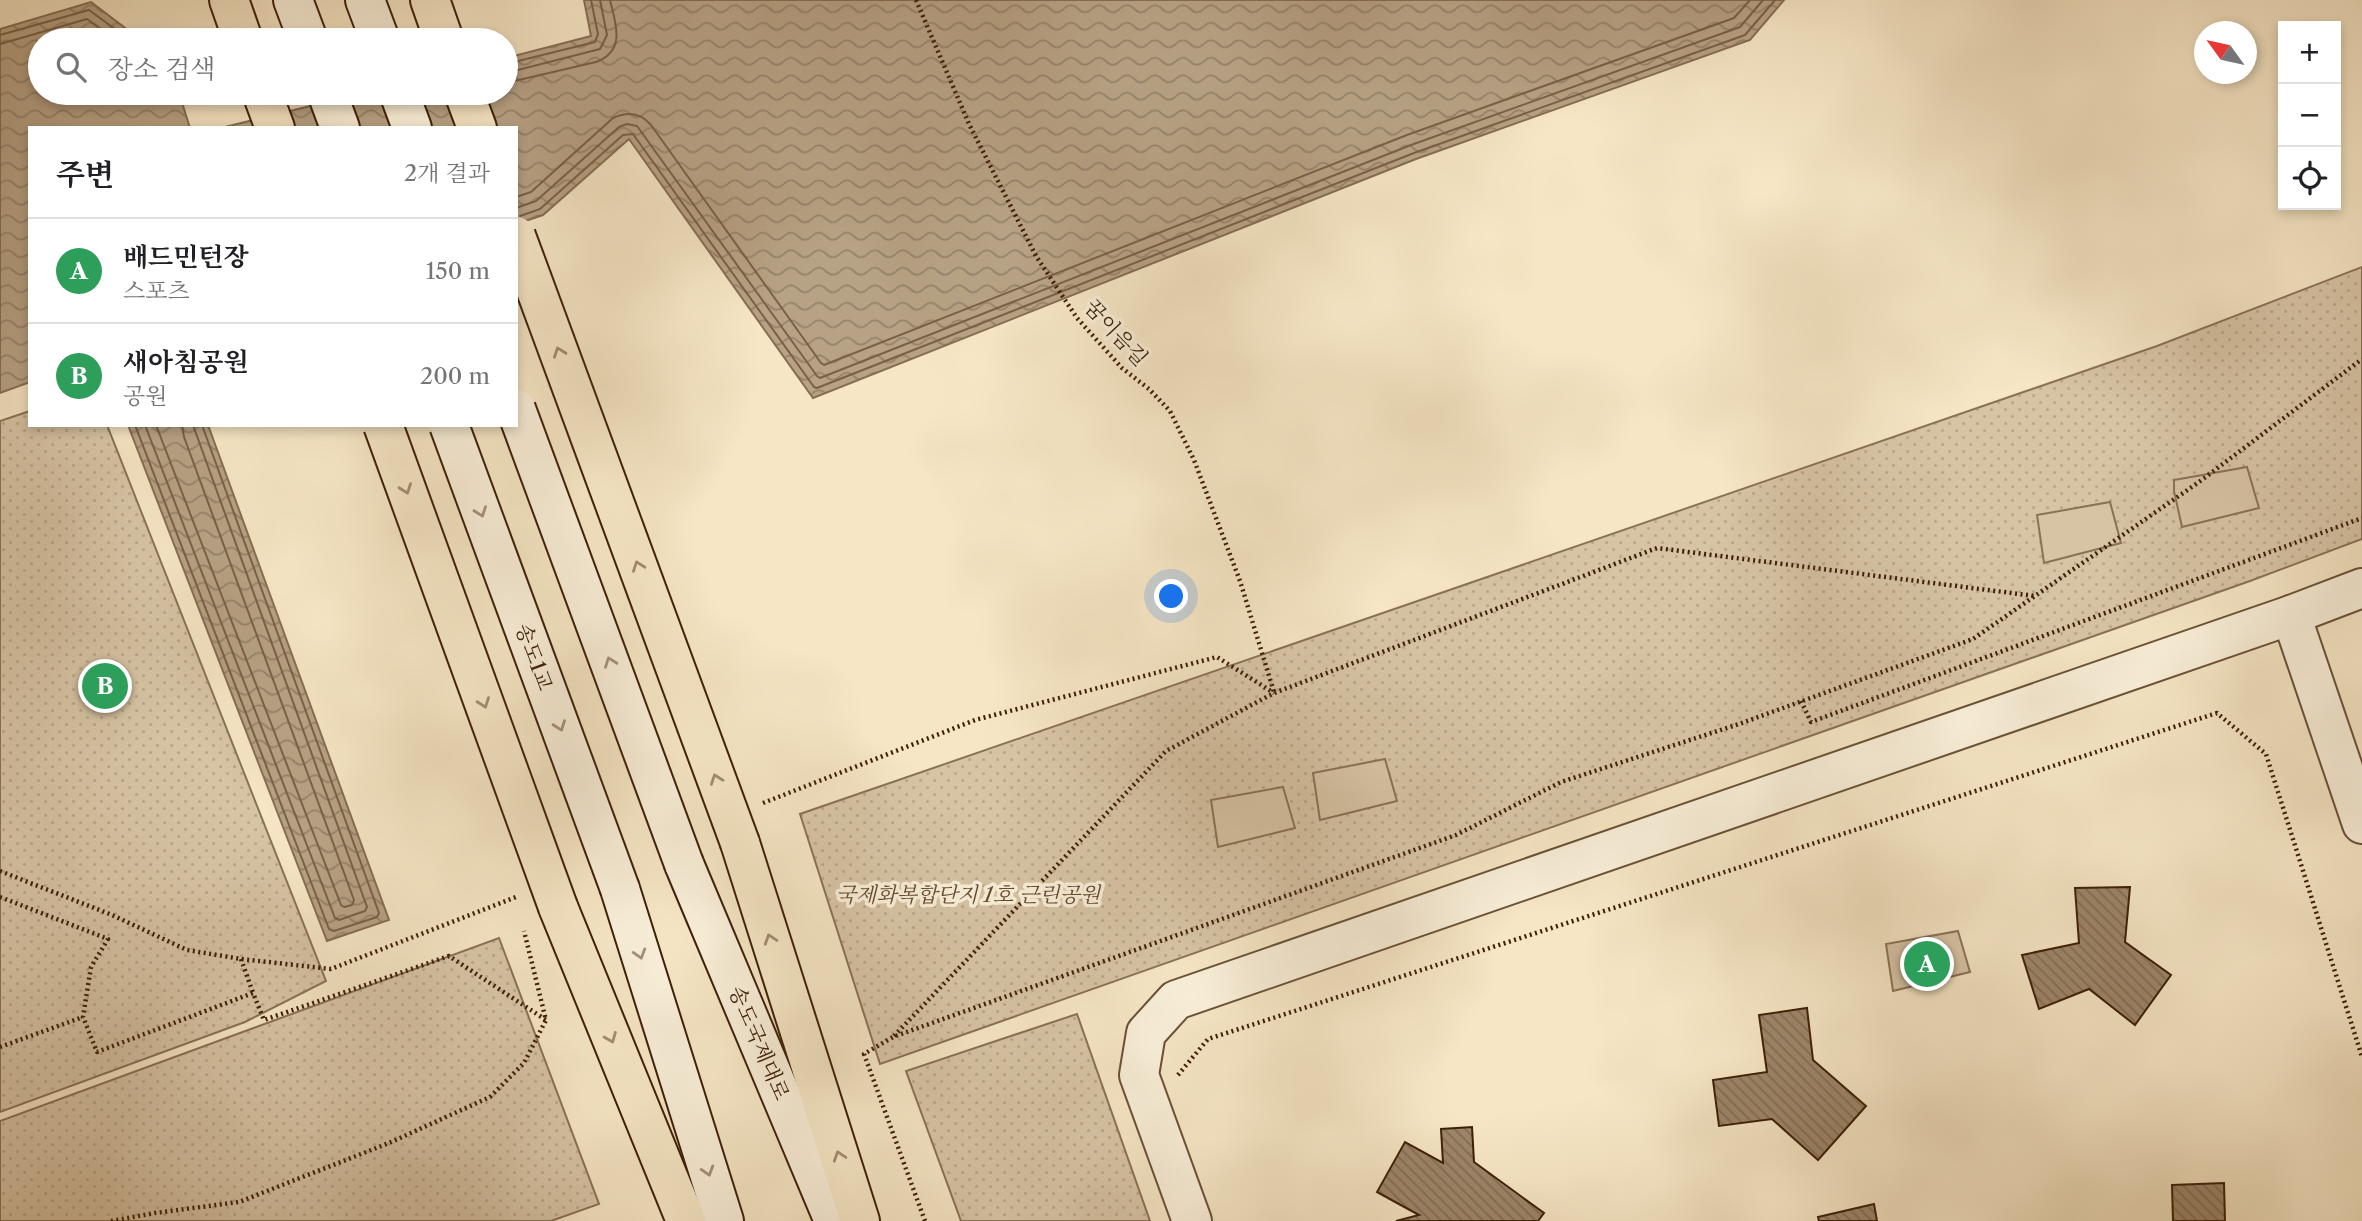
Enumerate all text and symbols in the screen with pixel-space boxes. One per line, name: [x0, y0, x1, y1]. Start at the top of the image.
north arrow: [2194, 21, 2257, 84]
map controls: [2278, 21, 2341, 210]
button: +: [2278, 21, 2341, 84]
search box: [28, 28, 518, 105]
icon: search: [52, 48, 90, 86]
text: 장소 검색: [108, 53, 215, 85]
button: −: [2278, 84, 2341, 147]
button: locate: [2278, 147, 2341, 210]
text: 주변: [56, 156, 114, 193]
text: 2개 결과: [404, 159, 490, 187]
text: 배드민턴장: [123, 241, 249, 273]
text: A: [70, 257, 88, 285]
text: 150 m: [426, 257, 490, 285]
text: 스포츠: [123, 277, 190, 305]
street label: 꿈이음길: [1080, 294, 1153, 371]
text: 새아침공원: [123, 346, 249, 378]
one-way arrow: [553, 347, 567, 359]
text: B: [70, 362, 88, 390]
text: 200 m: [420, 362, 490, 390]
text: 공원: [123, 382, 167, 410]
one-way arrow: [398, 483, 412, 495]
one-way arrow: [473, 506, 487, 518]
one-way arrow: [632, 560, 646, 572]
your location: [1154, 579, 1188, 613]
street label: 송도1교: [511, 620, 558, 694]
one-way arrow: [604, 657, 618, 669]
pin: B: [82, 660, 128, 712]
one-way arrow: [476, 697, 490, 709]
one-way arrow: [552, 719, 566, 731]
one-way arrow: [710, 774, 724, 786]
park label: 국제화복합단지 1호 근린공원: [836, 882, 1102, 907]
one-way arrow: [764, 933, 778, 946]
pin: A: [1904, 938, 1950, 990]
one-way arrow: [632, 947, 646, 960]
street label: 송도국제대로: [724, 982, 795, 1104]
one-way arrow: [603, 1031, 617, 1043]
one-way arrow: [833, 1150, 847, 1163]
one-way arrow: [700, 1164, 714, 1177]

